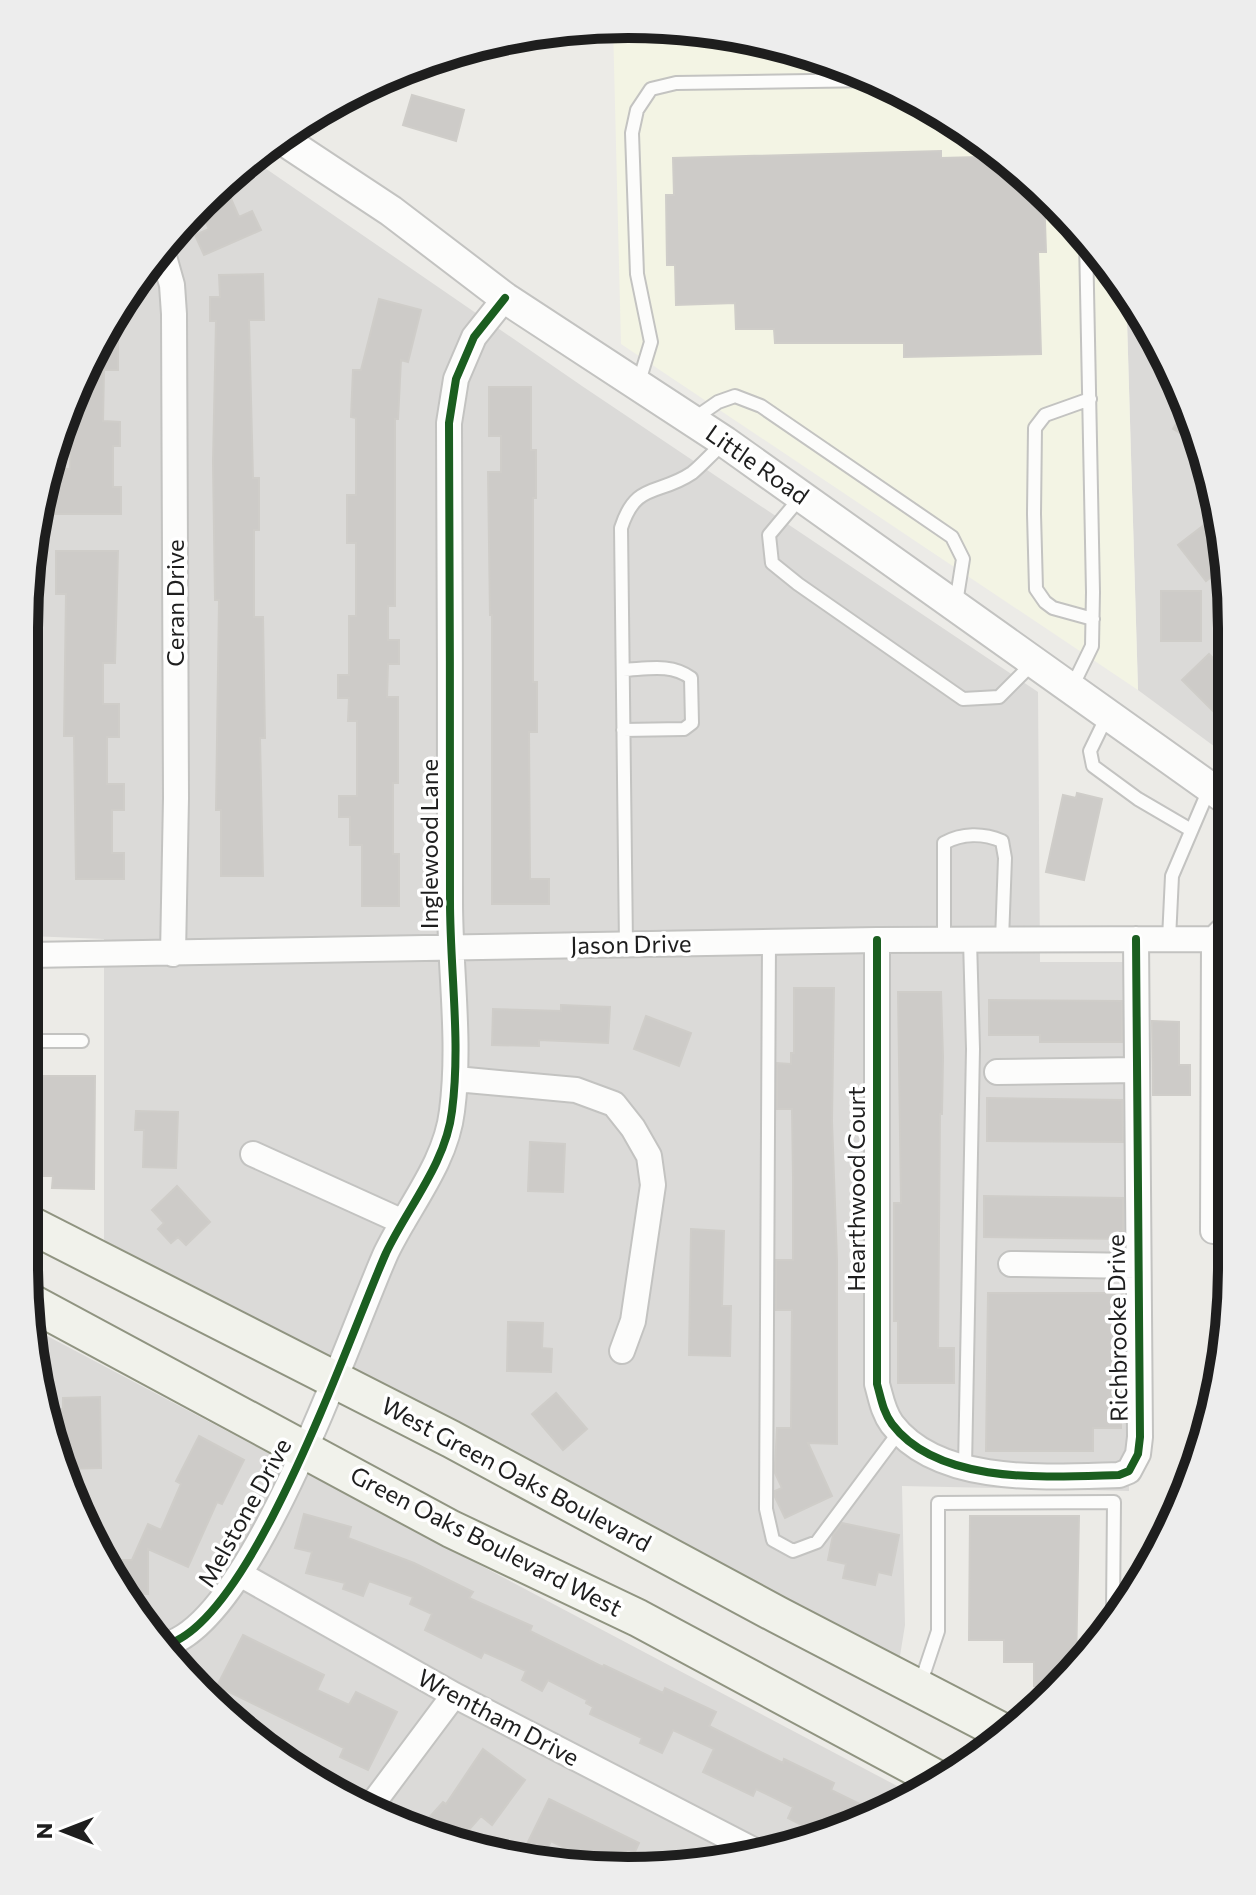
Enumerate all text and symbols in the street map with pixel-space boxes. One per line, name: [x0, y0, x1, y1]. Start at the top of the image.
street label: Little Road: [701, 418, 815, 510]
street label: Ceran Drive: [160, 539, 189, 667]
street label: Inglewood Lane: [414, 759, 443, 929]
street label: Jason Drive: [570, 928, 692, 959]
street label: Hearthwood Court: [841, 1086, 870, 1292]
street label: Richbrooke Drive: [1100, 1234, 1133, 1422]
street label: West Green Oaks Boulevard: [377, 1390, 656, 1557]
street label: Melstone Drive: [191, 1433, 296, 1592]
street label: Green Oaks Boulevard West: [346, 1459, 628, 1622]
street label: Wrentham Drive: [413, 1662, 584, 1771]
north arrow: [24, 1791, 104, 1871]
text: N: [30, 1823, 57, 1839]

